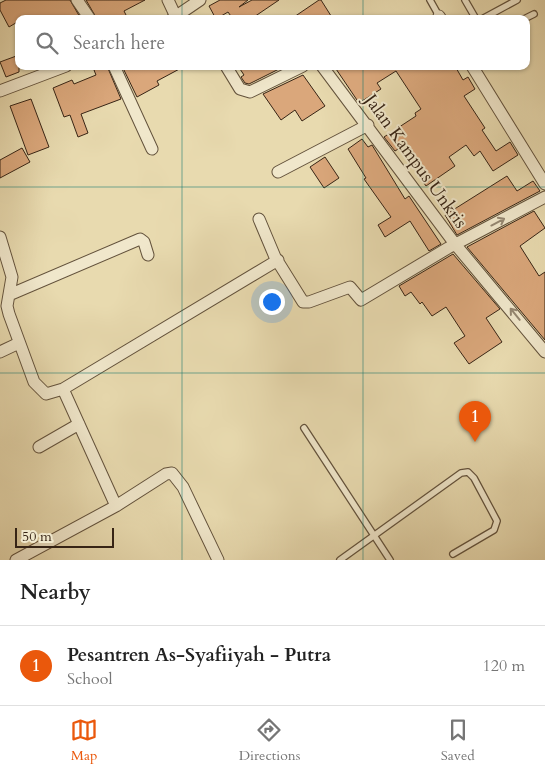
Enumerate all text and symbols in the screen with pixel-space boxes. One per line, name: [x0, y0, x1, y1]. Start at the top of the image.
search box: [15, 15, 530, 70]
icon: search: [33, 29, 61, 57]
text: Search here: [73, 30, 165, 56]
street label: Jalan Kampus Unkris: [357, 87, 473, 233]
one-way arrow: [491, 217, 506, 227]
your location: [259, 289, 285, 315]
one-way arrow: [509, 308, 520, 321]
pin: 1: [459, 401, 491, 442]
scale bar: [15, 525, 114, 548]
text: 50 m: [22, 527, 52, 546]
text: Nearby: [20, 578, 91, 607]
text: Pesantren As-Syafiiyah - Putra: [67, 642, 331, 668]
text: 1: [32, 655, 40, 677]
text: 120 m: [483, 655, 525, 677]
text: School: [67, 668, 112, 690]
tab: Map: [70, 716, 98, 765]
tab: Directions: [239, 716, 300, 765]
tab: Saved: [441, 716, 475, 765]

